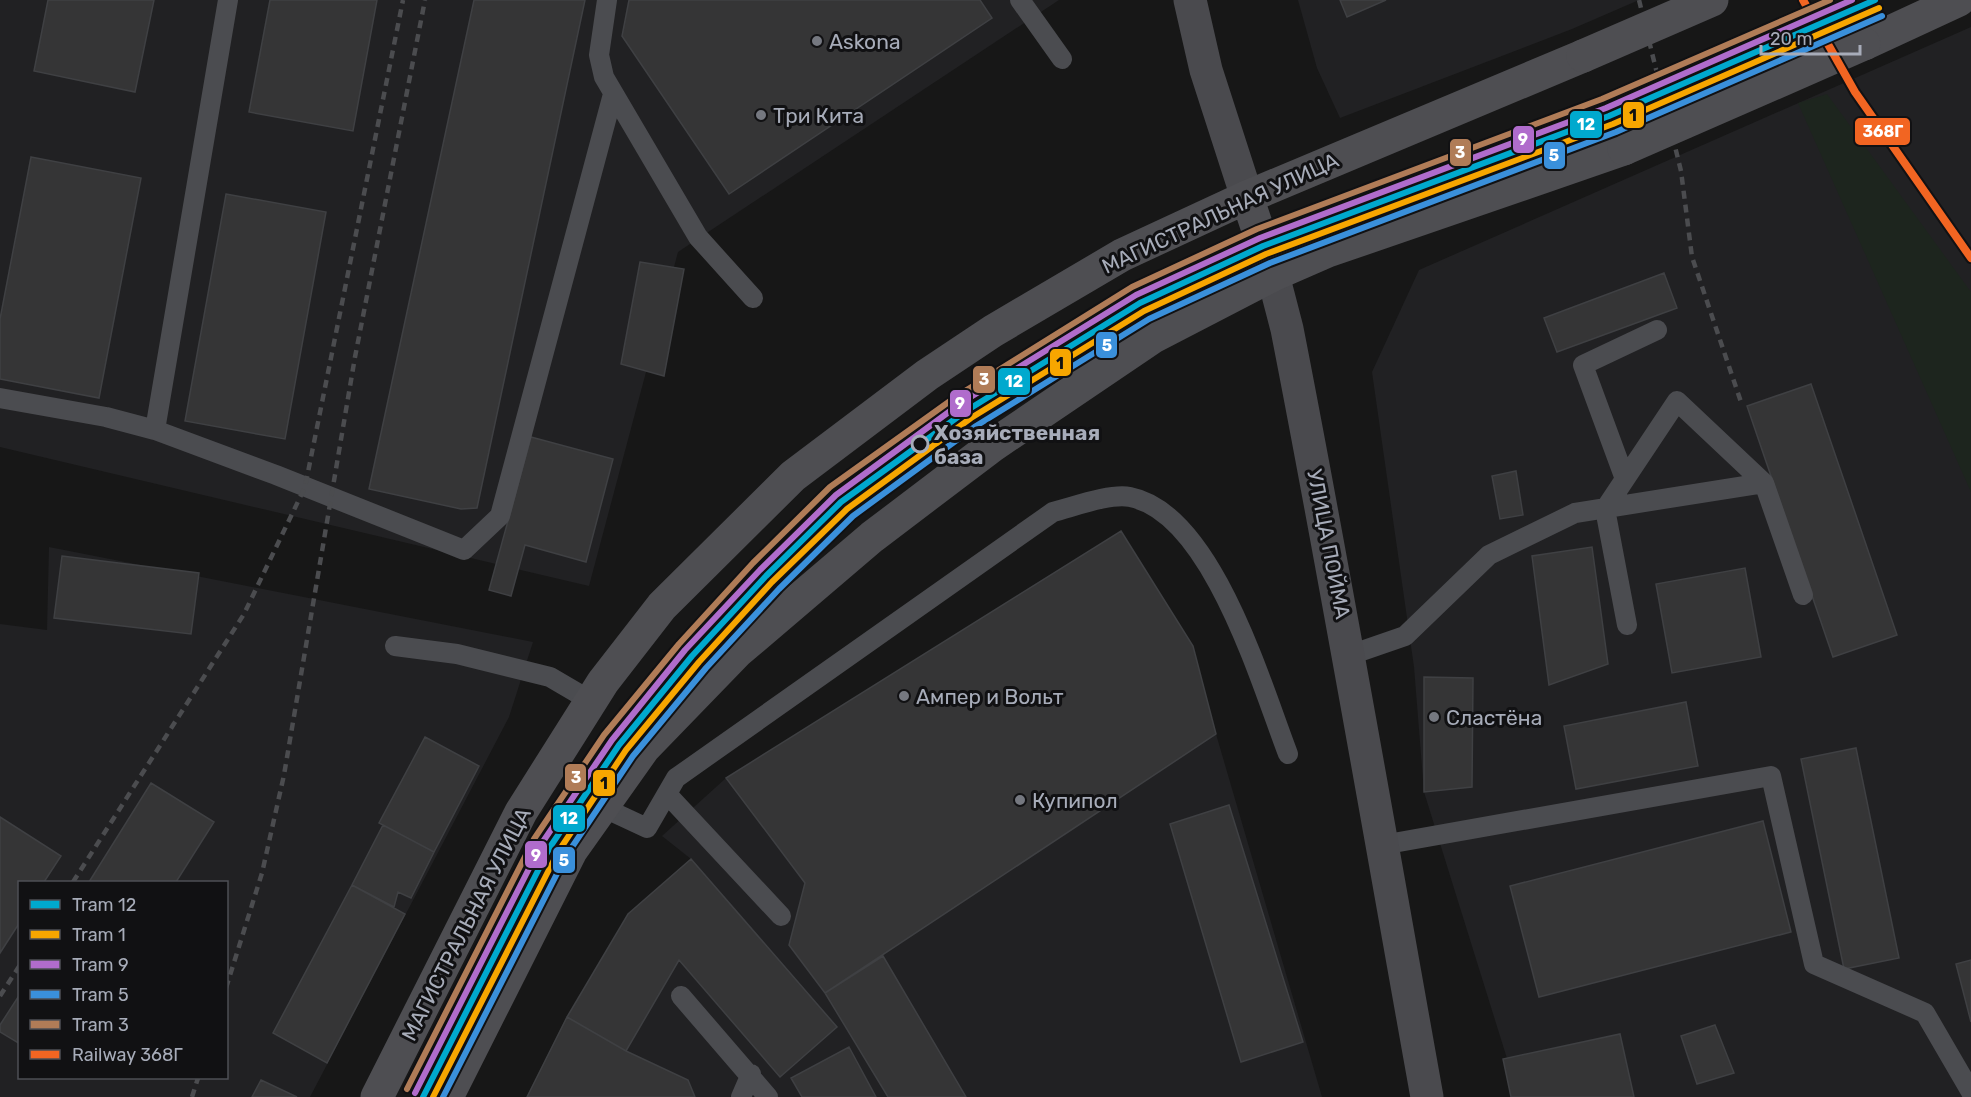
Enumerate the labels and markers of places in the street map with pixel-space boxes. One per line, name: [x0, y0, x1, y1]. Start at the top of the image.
place label: Askona: [829, 29, 900, 54]
marker: Askona: [810, 34, 824, 48]
place label: Три Кита: [773, 103, 864, 128]
marker: Три Кита: [754, 108, 768, 122]
place label: Хозяйственная база: [934, 420, 1100, 469]
marker: Хозяйственная база: [911, 435, 929, 453]
place label: Ампер и Вольт: [916, 684, 1064, 709]
marker: Ампер и Вольт: [897, 689, 911, 703]
place label: Сластёна: [1446, 705, 1542, 730]
marker: Сластёна: [1427, 710, 1441, 724]
place label: Купипол: [1032, 788, 1118, 813]
marker: Купипол: [1013, 793, 1027, 807]

